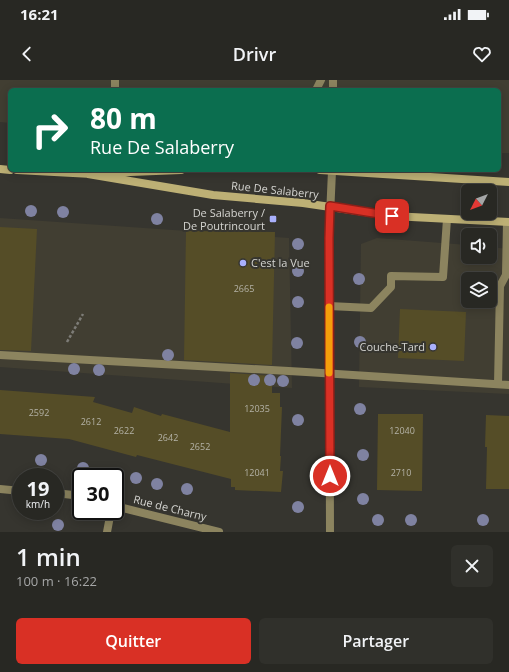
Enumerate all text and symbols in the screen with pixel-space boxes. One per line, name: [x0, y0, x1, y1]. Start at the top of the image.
text: 16:21: [20, 4, 59, 24]
text: Drivr: [233, 42, 276, 66]
icon: back: [16, 43, 38, 65]
icon: heart: [471, 43, 493, 65]
text: 80 m: [90, 99, 157, 137]
icon: right: [24, 104, 76, 156]
text: Rue De Salaberry: [90, 135, 234, 159]
street label: Rue De Salaberry: [230, 177, 320, 202]
north arrow: [461, 184, 497, 220]
map controls: [461, 184, 497, 308]
pin: [375, 199, 409, 233]
place label: De Salaberry / De Poutrincourt: [183, 205, 265, 233]
icon: arrive: [381, 205, 403, 227]
marker: De Salaberry / De Poutrincourt: [268, 214, 278, 224]
button: sound: [461, 228, 497, 264]
place label: C'est la Vue: [251, 255, 310, 270]
marker: C'est la Vue: [238, 258, 248, 268]
button: layers: [461, 272, 497, 308]
house number: 2665: [234, 282, 254, 295]
place label: Couche-Tard: [360, 339, 425, 354]
marker: Couche-Tard: [428, 342, 438, 352]
house number: 12035: [244, 402, 270, 415]
house number: 2592: [29, 406, 49, 419]
house number: 2612: [81, 415, 101, 428]
house number: 2622: [114, 424, 134, 437]
house number: 12040: [389, 424, 415, 437]
house number: 2642: [158, 431, 178, 444]
house number: 2652: [190, 440, 210, 453]
position arrow: [309, 455, 351, 497]
house number: 12041: [244, 466, 270, 479]
house number: 2710: [391, 466, 411, 479]
speed limit sign: 30: [72, 468, 124, 520]
text: 19: [27, 475, 49, 502]
street label: Rue de Charny: [132, 491, 209, 524]
text: km/h: [26, 497, 50, 511]
text: 1 min: [16, 540, 81, 573]
button: close: [451, 545, 493, 587]
text: 100 m · 16:22: [16, 572, 97, 590]
button: Quitter: [16, 618, 251, 664]
button: Partager: [259, 618, 493, 664]

